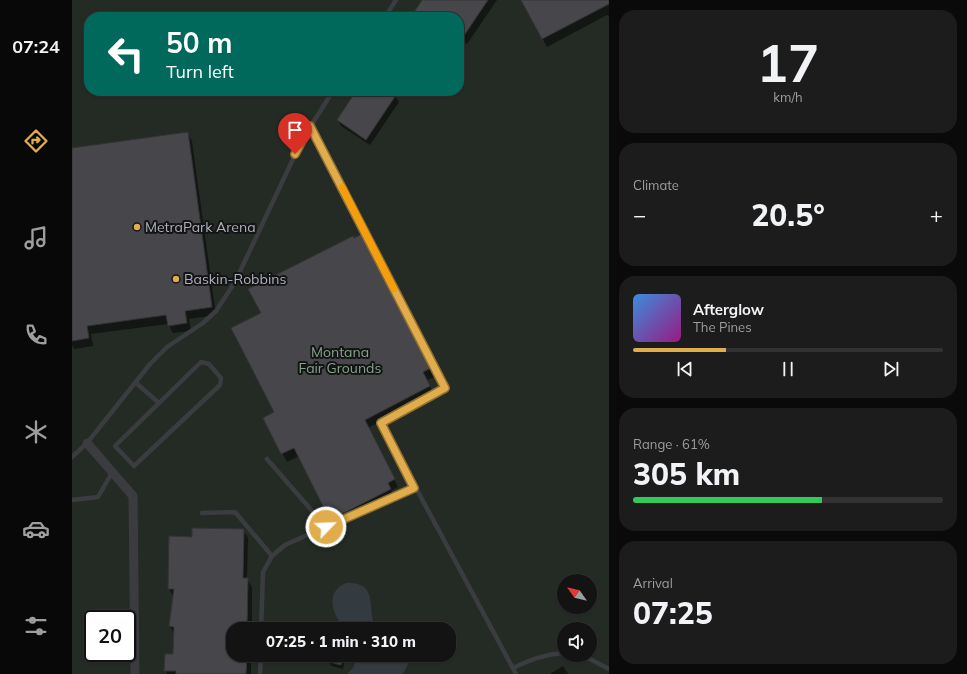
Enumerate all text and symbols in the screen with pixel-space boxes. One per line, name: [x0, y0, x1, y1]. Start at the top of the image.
text: 50 m: [166, 25, 232, 60]
icon: left: [100, 28, 152, 80]
text: 17: [757, 30, 819, 95]
text: 07:24: [12, 35, 60, 58]
text: Turn left: [166, 60, 234, 83]
text: km/h: [773, 89, 803, 105]
pin: [278, 113, 312, 154]
icon: arrive: [284, 119, 306, 141]
icon: directions: [22, 127, 50, 155]
text: Climate: [633, 177, 679, 193]
text: 20.5°: [751, 196, 825, 234]
text: −: [633, 201, 646, 229]
text: +: [930, 201, 943, 229]
place label: MetraPark Arena: [145, 218, 256, 236]
marker: MetraPark Arena: [132, 222, 142, 232]
icon: music: [22, 224, 50, 252]
place label: Baskin-Robbins: [184, 270, 286, 288]
marker: Baskin-Robbins: [171, 274, 181, 284]
text: Afterglow: [693, 300, 764, 319]
text: The Pines: [693, 319, 752, 335]
icon: phone: [22, 321, 50, 349]
park label: Montana Fair Grounds: [299, 343, 382, 377]
icon: previous: [674, 358, 696, 380]
icon: pause: [777, 358, 799, 380]
icon: next: [880, 358, 902, 380]
icon: climate: [22, 418, 50, 446]
text: Range · 61%: [633, 436, 710, 452]
text: 305 km: [633, 455, 740, 493]
position arrow: [305, 506, 347, 548]
icon: car: [22, 515, 50, 543]
north arrow: [557, 574, 597, 614]
map controls: [557, 574, 597, 662]
text: Arrival: [633, 575, 673, 591]
text: 07:25: [633, 594, 713, 632]
speed limit sign: 20: [84, 610, 136, 662]
icon: filters: [22, 612, 50, 640]
button: sound: [557, 622, 597, 662]
text: 07:25 · 1 min · 310 m: [266, 632, 416, 651]

